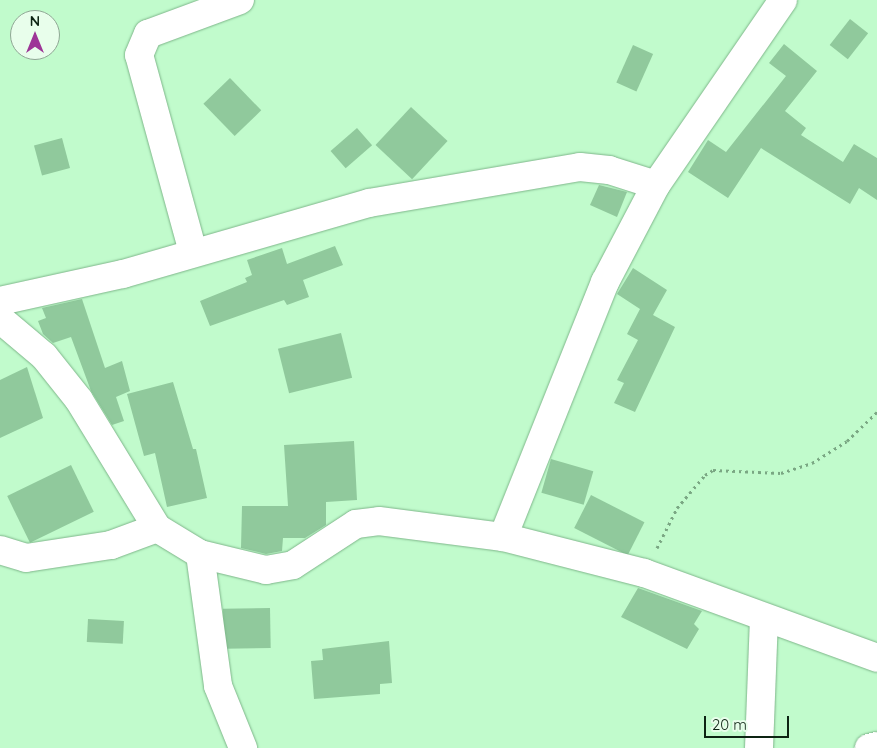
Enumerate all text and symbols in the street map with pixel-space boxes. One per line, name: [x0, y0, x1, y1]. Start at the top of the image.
north arrow: [10, 10, 60, 60]
text: N: [30, 12, 40, 30]
scale bar: [707, 706, 792, 738]
text: 20 m: [712, 715, 747, 734]

